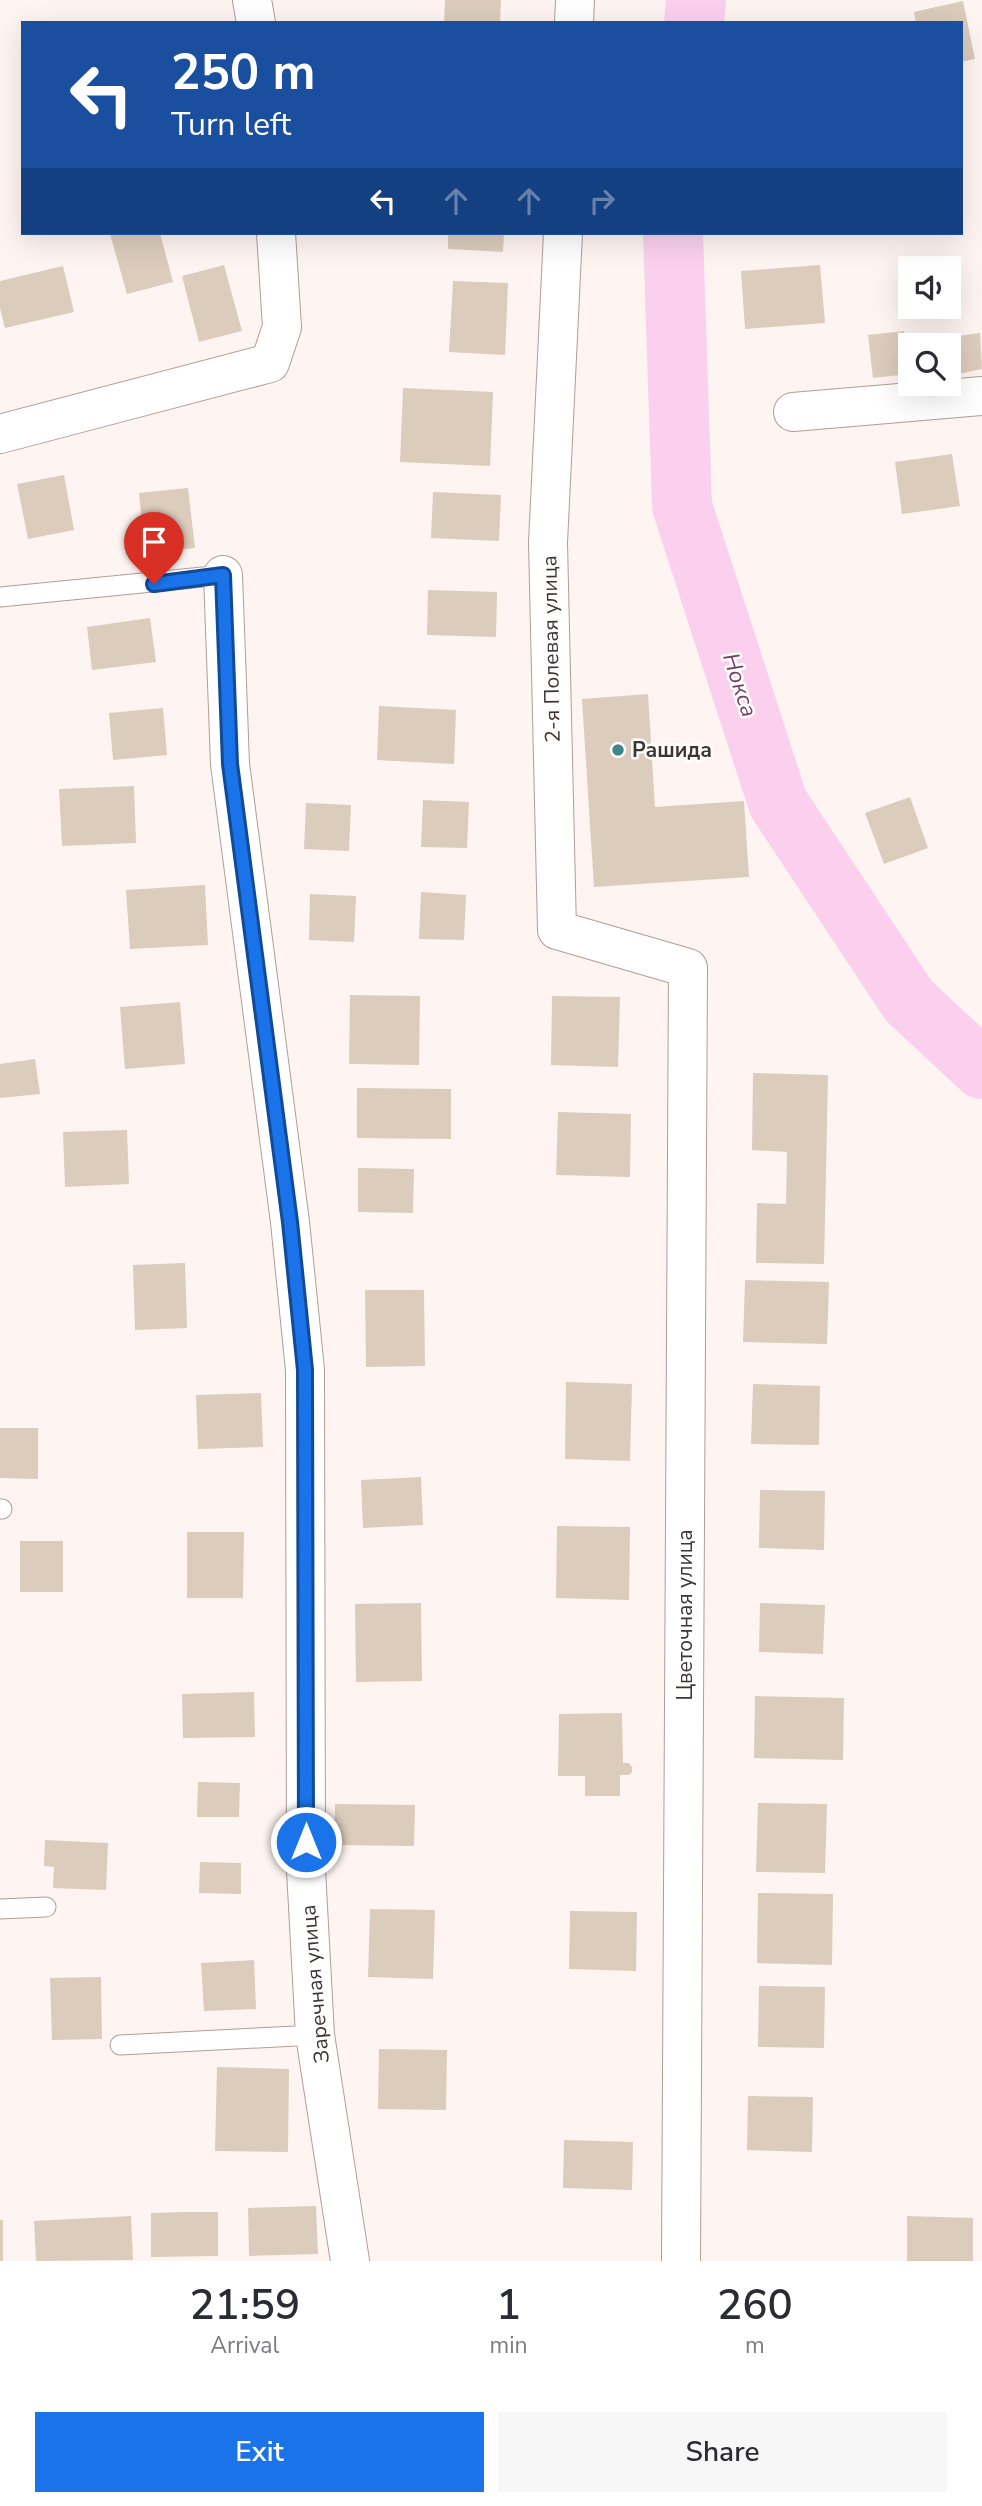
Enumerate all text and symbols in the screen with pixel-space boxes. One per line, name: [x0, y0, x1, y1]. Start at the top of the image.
text: 250 m: [171, 39, 315, 106]
icon: left: [56, 49, 147, 140]
text: Turn left: [171, 103, 291, 146]
icon: left: [364, 182, 402, 220]
icon: ahead: [437, 182, 475, 220]
icon: ahead: [510, 182, 548, 220]
icon: right: [583, 182, 621, 220]
map controls: [898, 256, 961, 396]
button: sound: [898, 256, 961, 319]
button: search: [898, 333, 961, 396]
pin: [124, 512, 184, 584]
icon: arrive: [135, 523, 173, 561]
street label: 2-я Полевая улица: [535, 555, 567, 743]
water label: Нокса: [715, 649, 765, 721]
place label: Рашида: [632, 736, 712, 764]
marker: Рашида: [610, 742, 626, 758]
street label: Цветочная улица: [671, 1529, 699, 1701]
position arrow: [269, 1805, 343, 1879]
street label: Заречная улица: [294, 1904, 336, 2064]
text: 21:59: [189, 2277, 300, 2334]
text: 1: [496, 2277, 521, 2334]
text: 260: [717, 2277, 793, 2334]
text: Arrival: [210, 2330, 279, 2361]
text: min: [490, 2330, 528, 2361]
text: m: [745, 2330, 765, 2361]
button: Exit: [35, 2412, 484, 2492]
button: Share: [498, 2412, 947, 2492]

